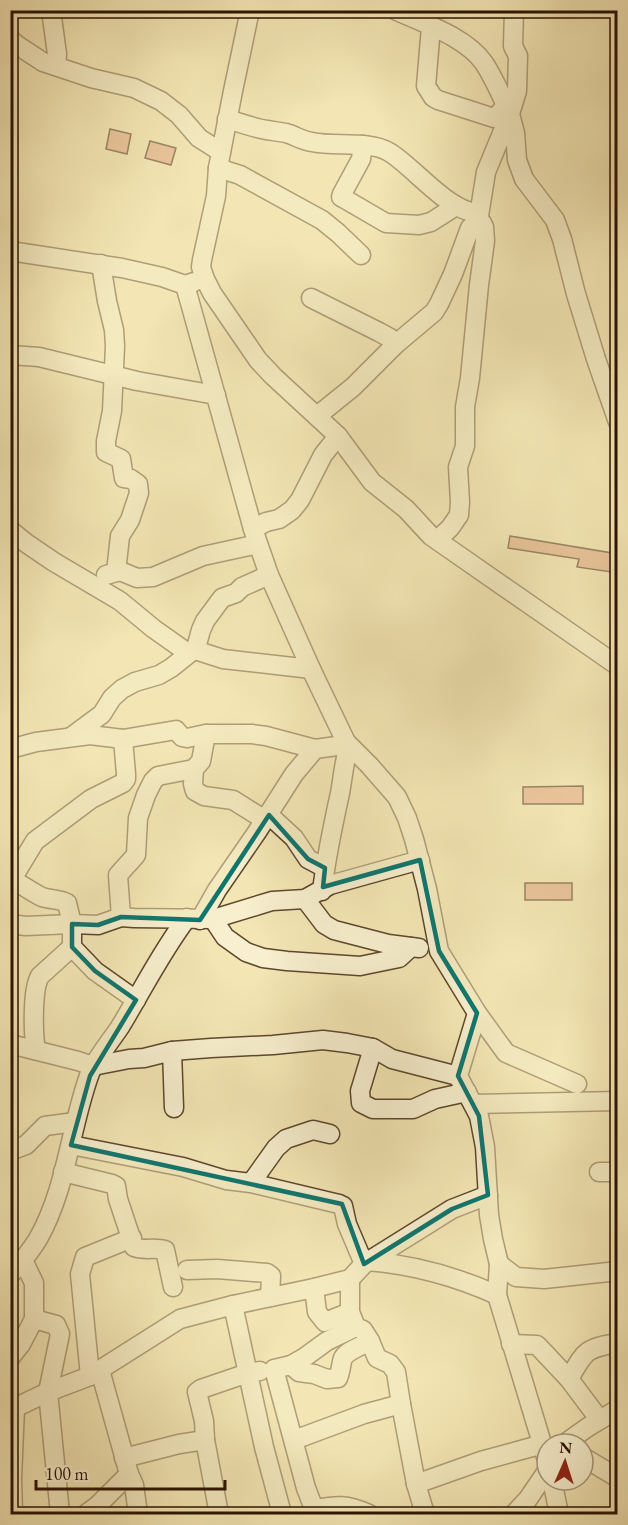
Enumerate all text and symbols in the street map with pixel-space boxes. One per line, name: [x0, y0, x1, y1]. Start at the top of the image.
north arrow: [535, 1432, 595, 1492]
text: N: [559, 1437, 573, 1458]
scale bar: [36, 1453, 225, 1491]
text: 100 m: [45, 1462, 89, 1485]

